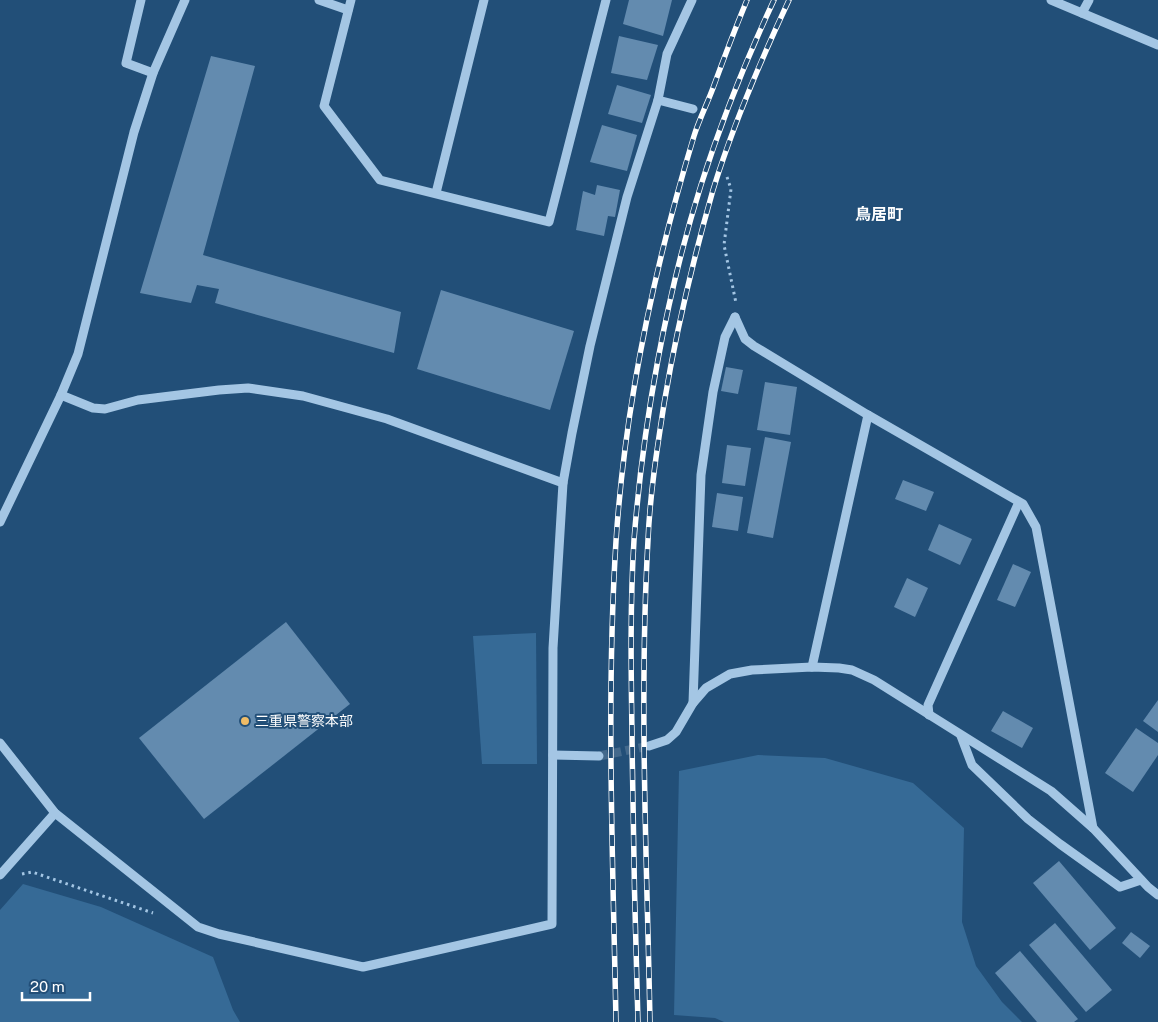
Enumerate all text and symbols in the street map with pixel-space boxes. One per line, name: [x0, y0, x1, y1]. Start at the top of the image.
district label: 鳥居町: [855, 205, 903, 224]
place label: 三重県警察本部: [255, 713, 353, 729]
marker: 三重県警察本部: [239, 715, 251, 727]
scale bar: [22, 970, 90, 1002]
text: 20 m: [30, 978, 65, 995]

